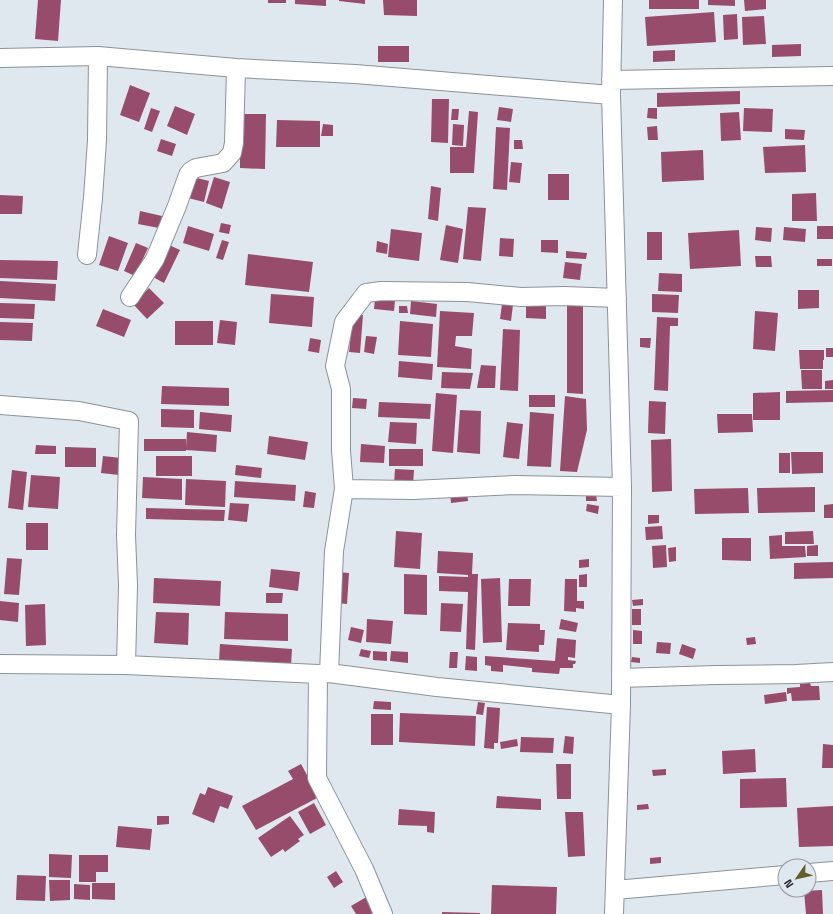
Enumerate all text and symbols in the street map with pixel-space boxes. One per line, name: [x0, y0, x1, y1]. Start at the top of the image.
north arrow: [777, 858, 817, 898]
text: N: [781, 877, 797, 891]

